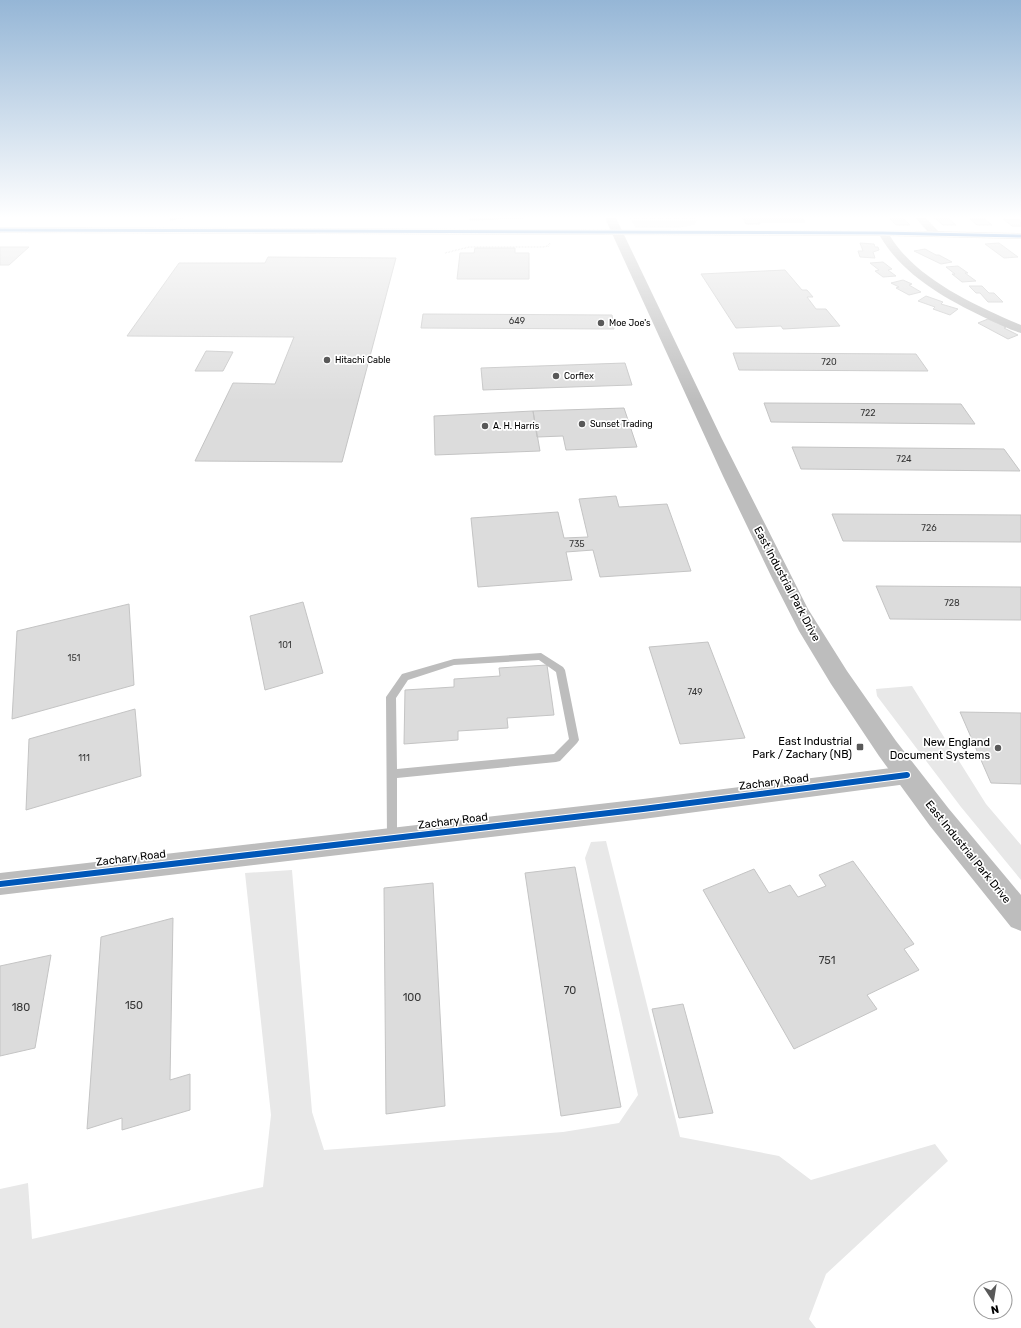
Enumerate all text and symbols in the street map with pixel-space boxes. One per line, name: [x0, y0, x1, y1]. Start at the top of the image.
house number: 649: [509, 316, 525, 326]
marker: Moe Joe's: [596, 318, 606, 328]
place label: Moe Joe's: [609, 318, 651, 328]
marker: Hitachi Cable: [322, 355, 332, 365]
place label: Hitachi Cable: [335, 355, 390, 365]
house number: 720: [821, 357, 837, 367]
marker: Corflex: [551, 371, 561, 381]
place label: Corflex: [564, 371, 594, 381]
house number: 722: [860, 408, 876, 418]
marker: Sunset Trading: [577, 419, 587, 429]
place label: Sunset Trading: [590, 419, 653, 429]
marker: A. H. Harris: [480, 421, 490, 431]
place label: A. H. Harris: [493, 421, 540, 431]
house number: 724: [896, 454, 912, 464]
house number: 726: [921, 523, 937, 533]
street label: East Industrial Park Drive: [751, 524, 823, 644]
house number: 735: [569, 539, 585, 549]
house number: 728: [944, 598, 960, 608]
house number: 101: [278, 640, 292, 650]
house number: 151: [68, 653, 81, 663]
house number: 749: [687, 687, 703, 697]
place label: East Industrial Park / Zachary (NB): [752, 735, 852, 761]
place label: New England Document Systems: [890, 736, 990, 762]
marker: East Industrial Park / Zachary (NB): [855, 742, 865, 752]
marker: New England Document Systems: [993, 743, 1003, 753]
house number: 111: [78, 753, 90, 763]
street label: Zachary Road: [738, 771, 810, 793]
street label: East Industrial Park Drive: [923, 798, 1013, 906]
street label: Zachary Road: [417, 810, 489, 832]
street label: Zachary Road: [95, 847, 167, 869]
house number: 751: [819, 954, 835, 967]
house number: 70: [564, 984, 576, 997]
house number: 100: [403, 991, 421, 1004]
house number: 150: [125, 999, 143, 1012]
house number: 180: [12, 1001, 30, 1014]
north arrow: [973, 1280, 1013, 1320]
text: N: [990, 1302, 1000, 1316]

